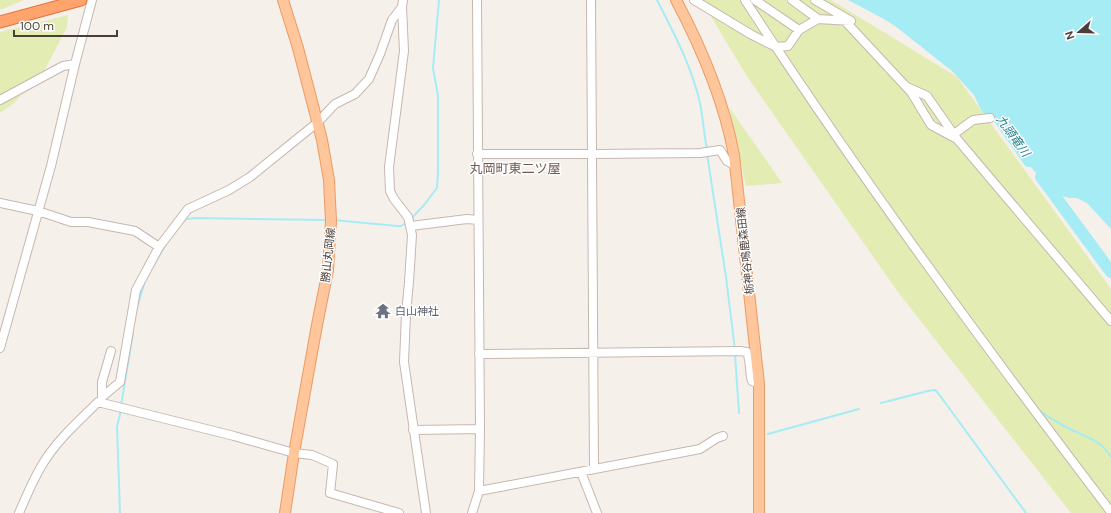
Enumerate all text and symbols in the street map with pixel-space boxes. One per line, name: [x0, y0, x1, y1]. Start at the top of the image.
scale bar: [14, 12, 117, 38]
north arrow: [1059, 12, 1099, 52]
text: 100 m: [20, 18, 54, 34]
text: N: [1062, 29, 1078, 42]
water label: 九頭竜川: [992, 112, 1035, 162]
district label: 丸岡町東二ツ屋: [469, 160, 561, 177]
street label: 栃神谷鳴鹿森田線: [733, 207, 757, 295]
street label: 勝山丸岡線: [318, 227, 338, 283]
temple icon: 白山神社: [374, 302, 392, 320]
place label: 白山神社: [395, 304, 439, 318]

